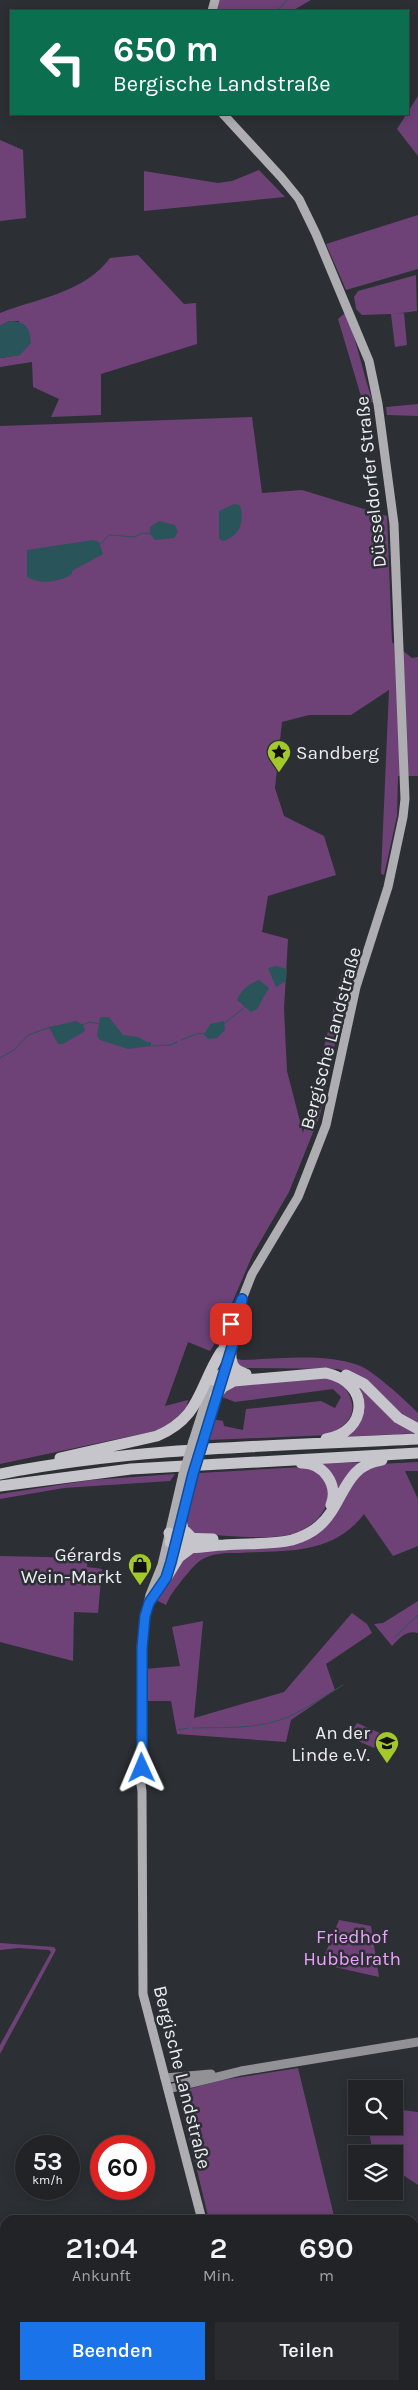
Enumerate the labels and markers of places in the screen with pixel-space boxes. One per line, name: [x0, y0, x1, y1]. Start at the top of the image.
place icon: Sandberg: [266, 739, 292, 773]
place label: Sandberg: [296, 742, 379, 764]
pin: [210, 1303, 252, 1345]
place label: Gérards Wein-Markt: [21, 1544, 122, 1588]
shop icon: Gérards Wein-Markt: [127, 1552, 153, 1586]
place label: An der Linde e.V.: [291, 1722, 370, 1766]
school or university icon: An der Linde e.V.: [374, 1730, 400, 1764]

